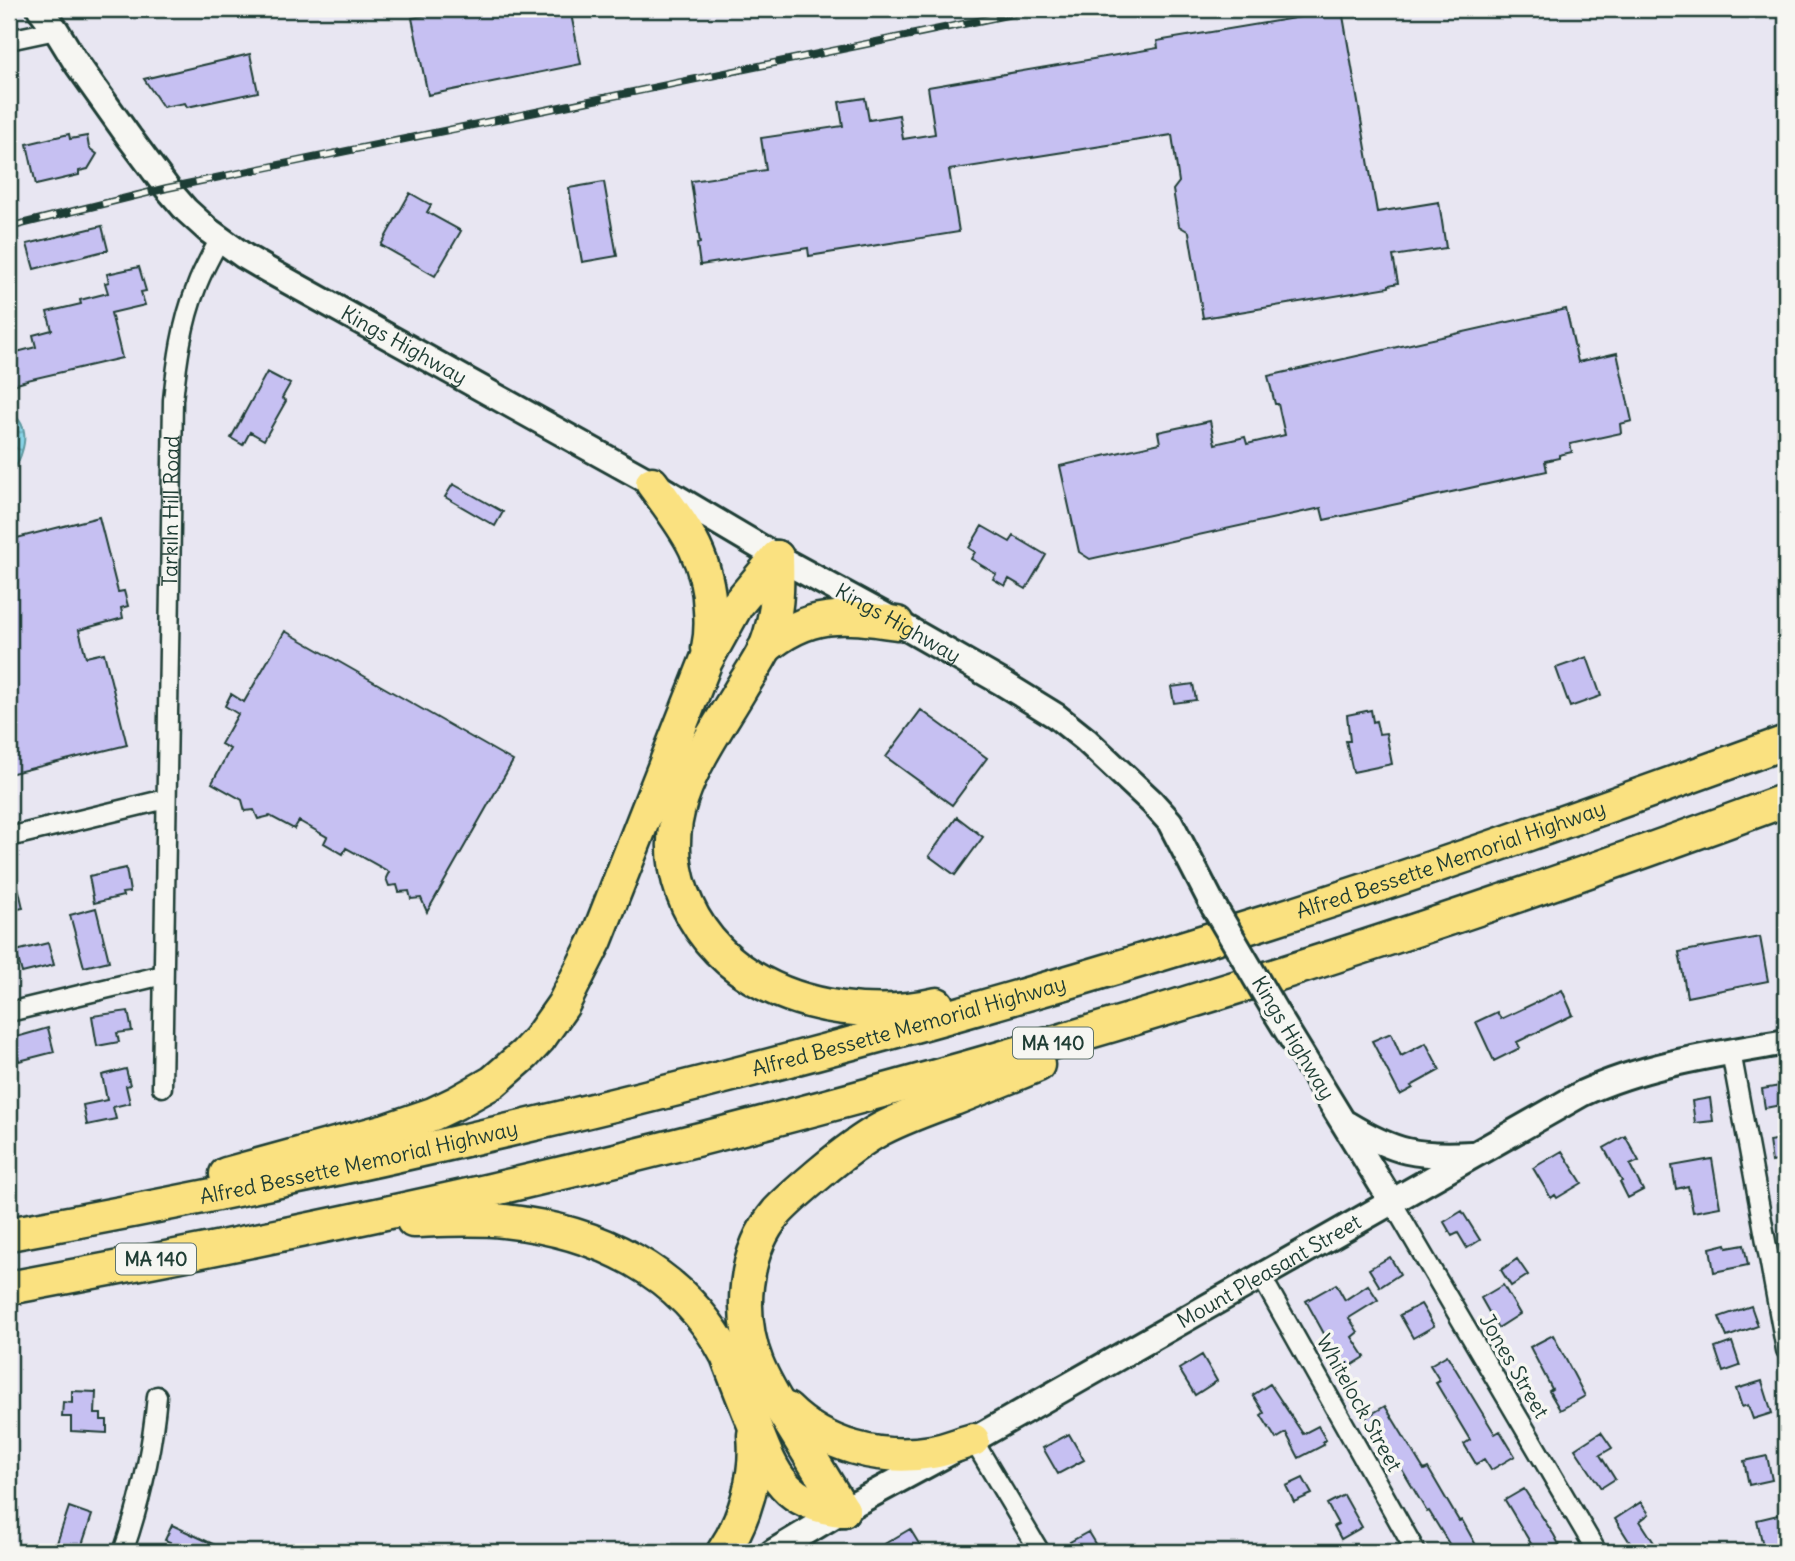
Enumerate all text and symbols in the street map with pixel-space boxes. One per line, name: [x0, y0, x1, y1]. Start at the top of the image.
street label: Kings Highway: [336, 299, 472, 391]
street label: Tarkiln Hill Road: [156, 435, 185, 587]
street label: Kings Highway: [831, 577, 966, 669]
street label: Alfred Bessette Memorial Highway: [1293, 794, 1609, 924]
street label: Alfred Bessette Memorial Highway: [749, 969, 1069, 1082]
street label: Kings Highway: [1246, 971, 1341, 1105]
road number: MA 140: [1013, 1028, 1093, 1058]
street label: Alfred Bessette Memorial Highway: [197, 1114, 520, 1210]
street label: Mount Pleasant Street: [1172, 1208, 1366, 1334]
road number: MA 140: [116, 1244, 196, 1274]
street label: Jones Street: [1474, 1309, 1555, 1423]
street label: Whitelock Street: [1311, 1329, 1408, 1476]

